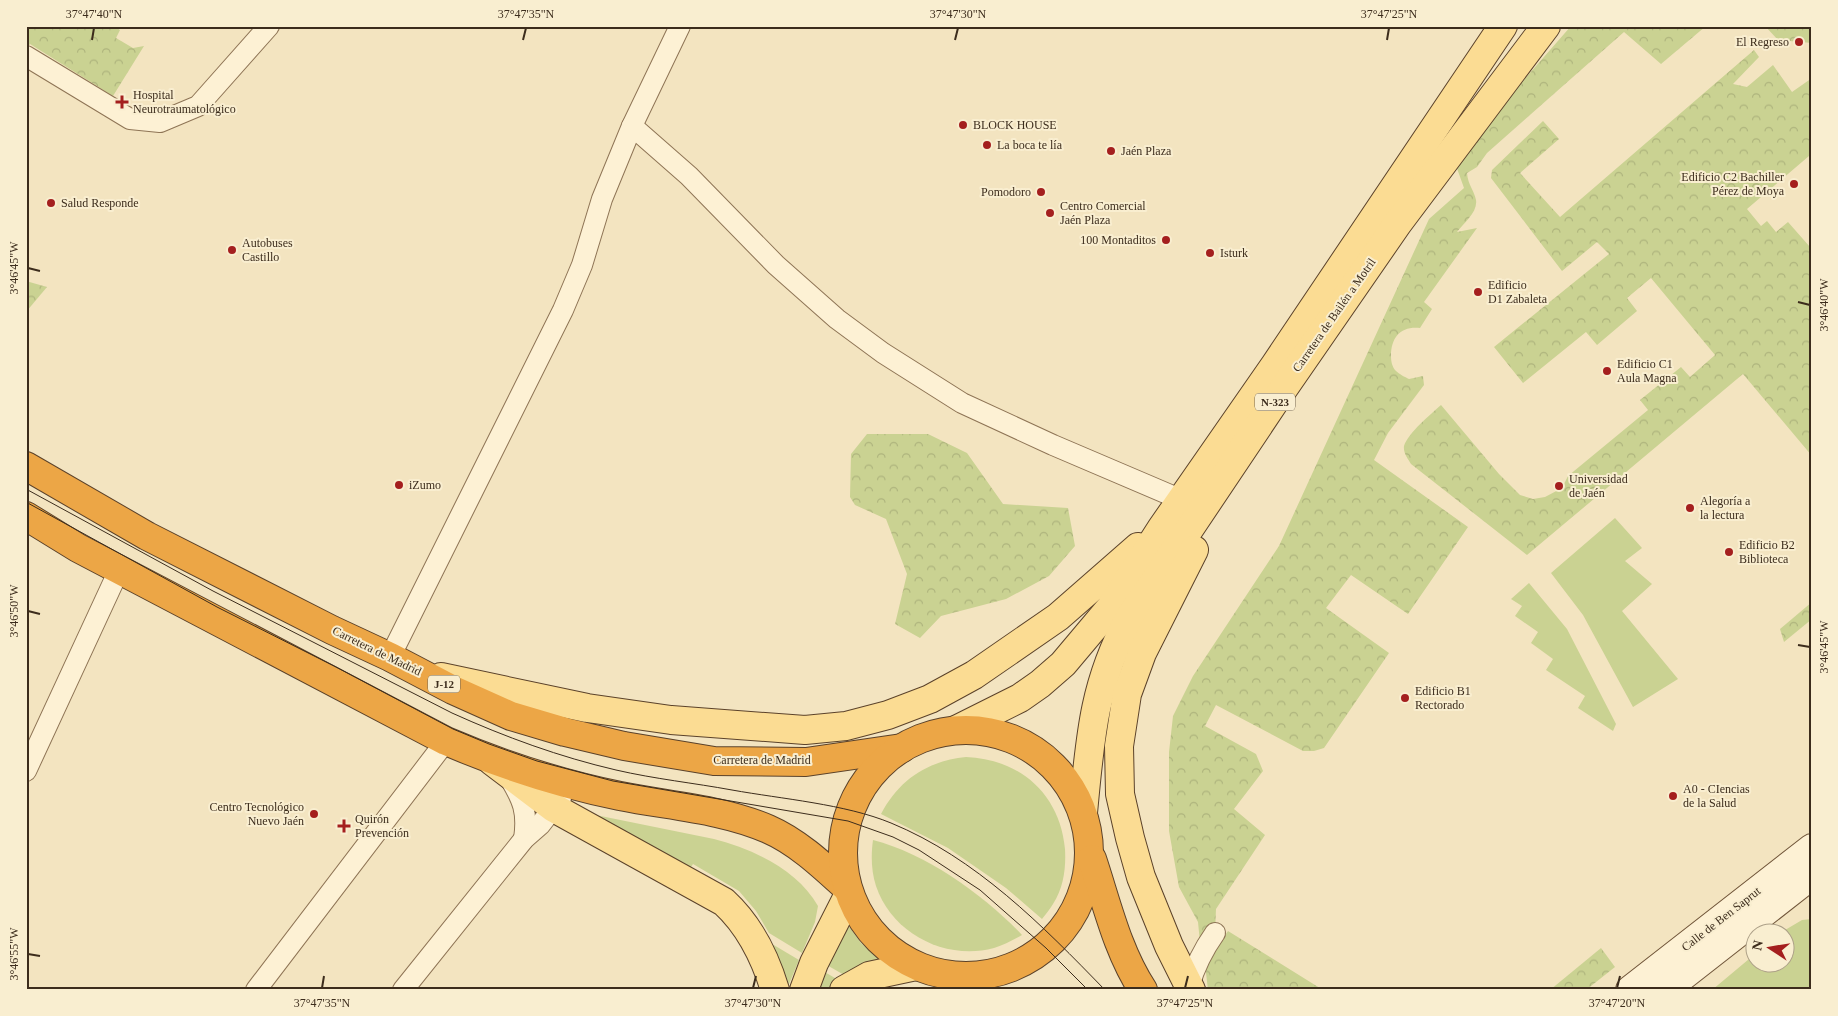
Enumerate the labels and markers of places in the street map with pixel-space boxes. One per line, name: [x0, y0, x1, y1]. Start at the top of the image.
place label: El Regreso: [1736, 35, 1789, 49]
marker: El Regreso: [1793, 36, 1805, 48]
place label: Hospital Neurotraumatológico: [133, 88, 236, 116]
marker: Hospital Neurotraumatológico: [115, 95, 129, 109]
place label: BLOCK HOUSE: [973, 118, 1057, 132]
marker: BLOCK HOUSE: [957, 119, 969, 131]
place label: La boca te lía: [997, 138, 1063, 152]
marker: La boca te lía: [981, 139, 993, 151]
place label: Jaén Plaza: [1121, 144, 1172, 158]
marker: Jaén Plaza: [1105, 145, 1117, 157]
place label: Edificio C2 Bachiller Pérez de Moya: [1681, 170, 1785, 198]
marker: Edificio C2 Bachiller Pérez de Moya: [1788, 178, 1800, 190]
place label: Pomodoro: [981, 185, 1031, 199]
marker: Pomodoro: [1035, 186, 1047, 198]
place label: Salud Responde: [61, 196, 139, 210]
marker: Salud Responde: [45, 197, 57, 209]
place label: Centro Comercial Jaén Plaza: [1060, 199, 1146, 227]
marker: Centro Comercial Jaén Plaza: [1044, 207, 1056, 219]
place label: 100 Montaditos: [1080, 233, 1156, 247]
marker: 100 Montaditos: [1160, 234, 1172, 246]
place label: Autobuses Castillo: [242, 236, 293, 264]
marker: Autobuses Castillo: [226, 244, 238, 256]
place label: Isturk: [1220, 246, 1248, 260]
marker: Isturk: [1204, 247, 1216, 259]
place label: Edificio D1 Zabaleta: [1488, 278, 1548, 306]
marker: Edificio D1 Zabaleta: [1472, 286, 1484, 298]
place label: Edificio C1 Aula Magna: [1617, 357, 1677, 385]
marker: Edificio C1 Aula Magna: [1601, 365, 1613, 377]
place label: Universidad de Jaén: [1569, 472, 1628, 500]
place label: iZumo: [409, 478, 441, 492]
marker: iZumo: [393, 479, 405, 491]
marker: Universidad de Jaén: [1553, 480, 1565, 492]
place label: Alegoría a la lectura: [1700, 494, 1751, 522]
marker: Alegoría a la lectura: [1684, 502, 1696, 514]
place label: Edificio B2 Biblioteca: [1739, 538, 1795, 566]
marker: Edificio B2 Biblioteca: [1723, 546, 1735, 558]
place label: Edificio B1 Rectorado: [1415, 684, 1471, 712]
marker: Edificio B1 Rectorado: [1399, 692, 1411, 704]
place label: A0 - CIencias de la Salud: [1683, 782, 1750, 810]
marker: A0 - CIencias de la Salud: [1667, 790, 1679, 802]
place label: Centro Tecnológico Nuevo Jaén: [209, 800, 304, 828]
marker: Centro Tecnológico Nuevo Jaén: [308, 808, 320, 820]
place label: Quirón Prevención: [355, 812, 409, 840]
marker: Quirón Prevención: [337, 819, 351, 833]

